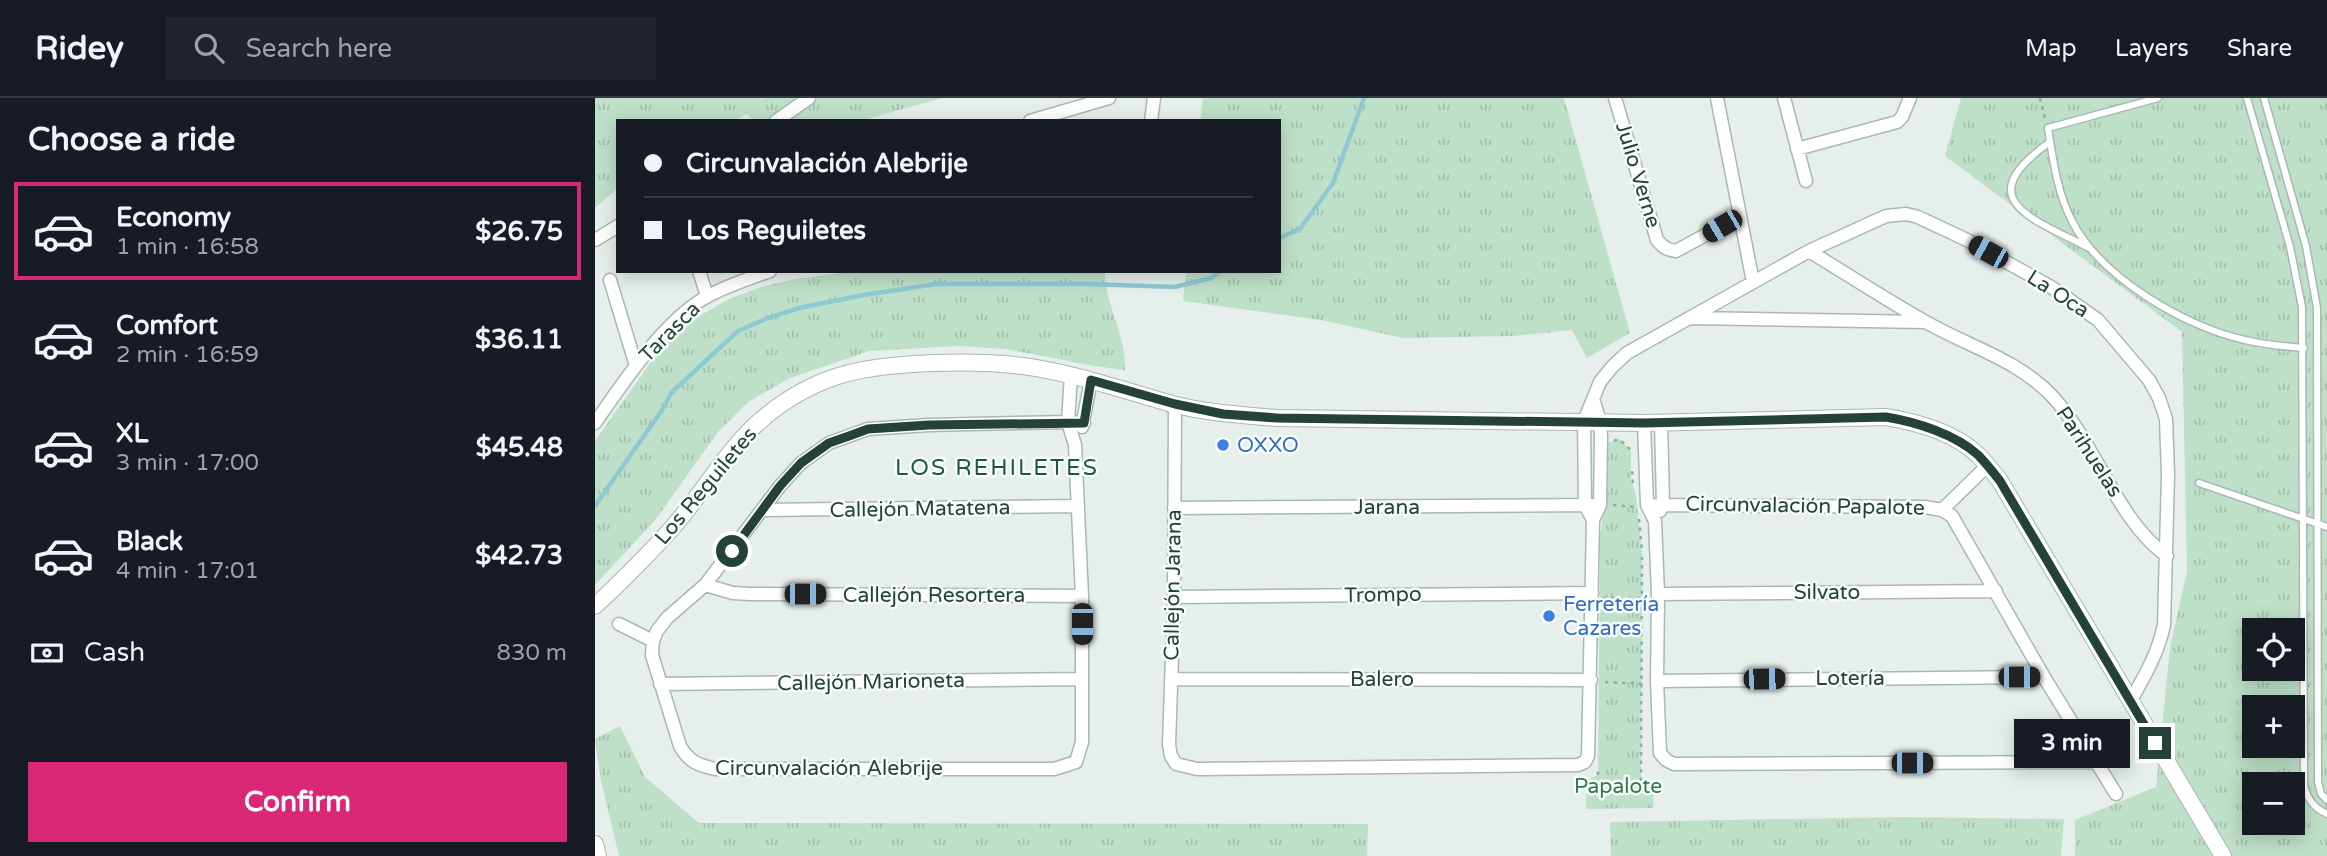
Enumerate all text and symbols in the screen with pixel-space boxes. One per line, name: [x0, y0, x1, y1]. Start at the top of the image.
search box: [166, 17, 656, 80]
text: Ridey: [35, 29, 124, 68]
icon: search: [190, 29, 228, 67]
text: Search here: [246, 33, 392, 64]
text: Map: [2025, 34, 2077, 63]
text: Layers: [2115, 34, 2189, 63]
text: Share: [2227, 34, 2292, 63]
street label: Julio Verne: [1610, 119, 1666, 231]
text: Choose a ride: [28, 121, 235, 159]
text: Circunvalación Alebrije: [686, 148, 968, 179]
icon: car: [32, 200, 95, 263]
text: Economy: [116, 202, 231, 233]
car: [1699, 206, 1746, 246]
text: Los Reguiletes: [686, 215, 866, 246]
text: $26.75: [475, 216, 563, 247]
text: 1 min · 16:58: [116, 233, 259, 261]
car: [1965, 233, 2012, 271]
street label: La Oca: [2022, 265, 2094, 323]
street label: Tarasca: [634, 296, 706, 368]
icon: car: [32, 308, 95, 371]
text: Comfort: [116, 310, 218, 341]
text: $36.11: [475, 324, 563, 355]
text: 2 min · 16:59: [116, 341, 259, 369]
street label: Parihuelas: [2050, 402, 2128, 502]
icon: car: [32, 416, 95, 479]
text: XL: [116, 418, 148, 449]
street label: Los Reguiletes: [650, 422, 762, 550]
text: $45.48: [476, 432, 563, 463]
place label: OXXO: [1237, 433, 1299, 458]
marker: OXXO: [1215, 437, 1231, 453]
text: 3 min · 17:00: [116, 449, 259, 477]
district label: LOS REHILETES: [895, 454, 1099, 482]
street label: Circunvalación Papalote: [1685, 491, 1925, 521]
street label: Callejón Matatena: [829, 495, 1011, 523]
street label: Jarana: [1354, 495, 1420, 520]
street label: Callejón Jarana: [1159, 509, 1187, 661]
icon: car: [32, 524, 95, 587]
text: Black: [116, 526, 183, 557]
route start: [716, 535, 748, 567]
text: $42.73: [475, 540, 563, 571]
text: 4 min · 17:01: [116, 557, 259, 585]
street label: Silvato: [1794, 580, 1860, 605]
street label: Trompo: [1344, 582, 1422, 608]
street label: Callejón Resortera: [843, 583, 1025, 608]
car: [785, 584, 827, 605]
place label: Ferretería Cazares: [1563, 592, 1659, 641]
car: [1072, 603, 1093, 645]
marker: Ferretería Cazares: [1541, 608, 1557, 624]
map controls: [2242, 618, 2305, 835]
button: locate: [2242, 618, 2305, 681]
icon: cash: [28, 634, 66, 672]
text: Cash: [84, 637, 145, 668]
text: 830 m: [497, 639, 567, 667]
street label: Lotería: [1815, 666, 1885, 691]
street label: Balero: [1350, 667, 1414, 692]
car: [1999, 667, 2041, 688]
street label: Callejón Marioneta: [777, 668, 965, 696]
car: [1743, 668, 1786, 690]
button: +: [2242, 695, 2305, 758]
callout: 3 min: [2015, 718, 2131, 768]
route end: [2139, 727, 2171, 759]
text: 3 min: [2041, 729, 2103, 757]
car: [1892, 753, 1934, 774]
street label: Circunvalación Alebrije: [715, 756, 943, 781]
button: Confirm: [28, 762, 567, 842]
button: −: [2242, 772, 2305, 835]
park label: Papalote: [1574, 774, 1662, 799]

